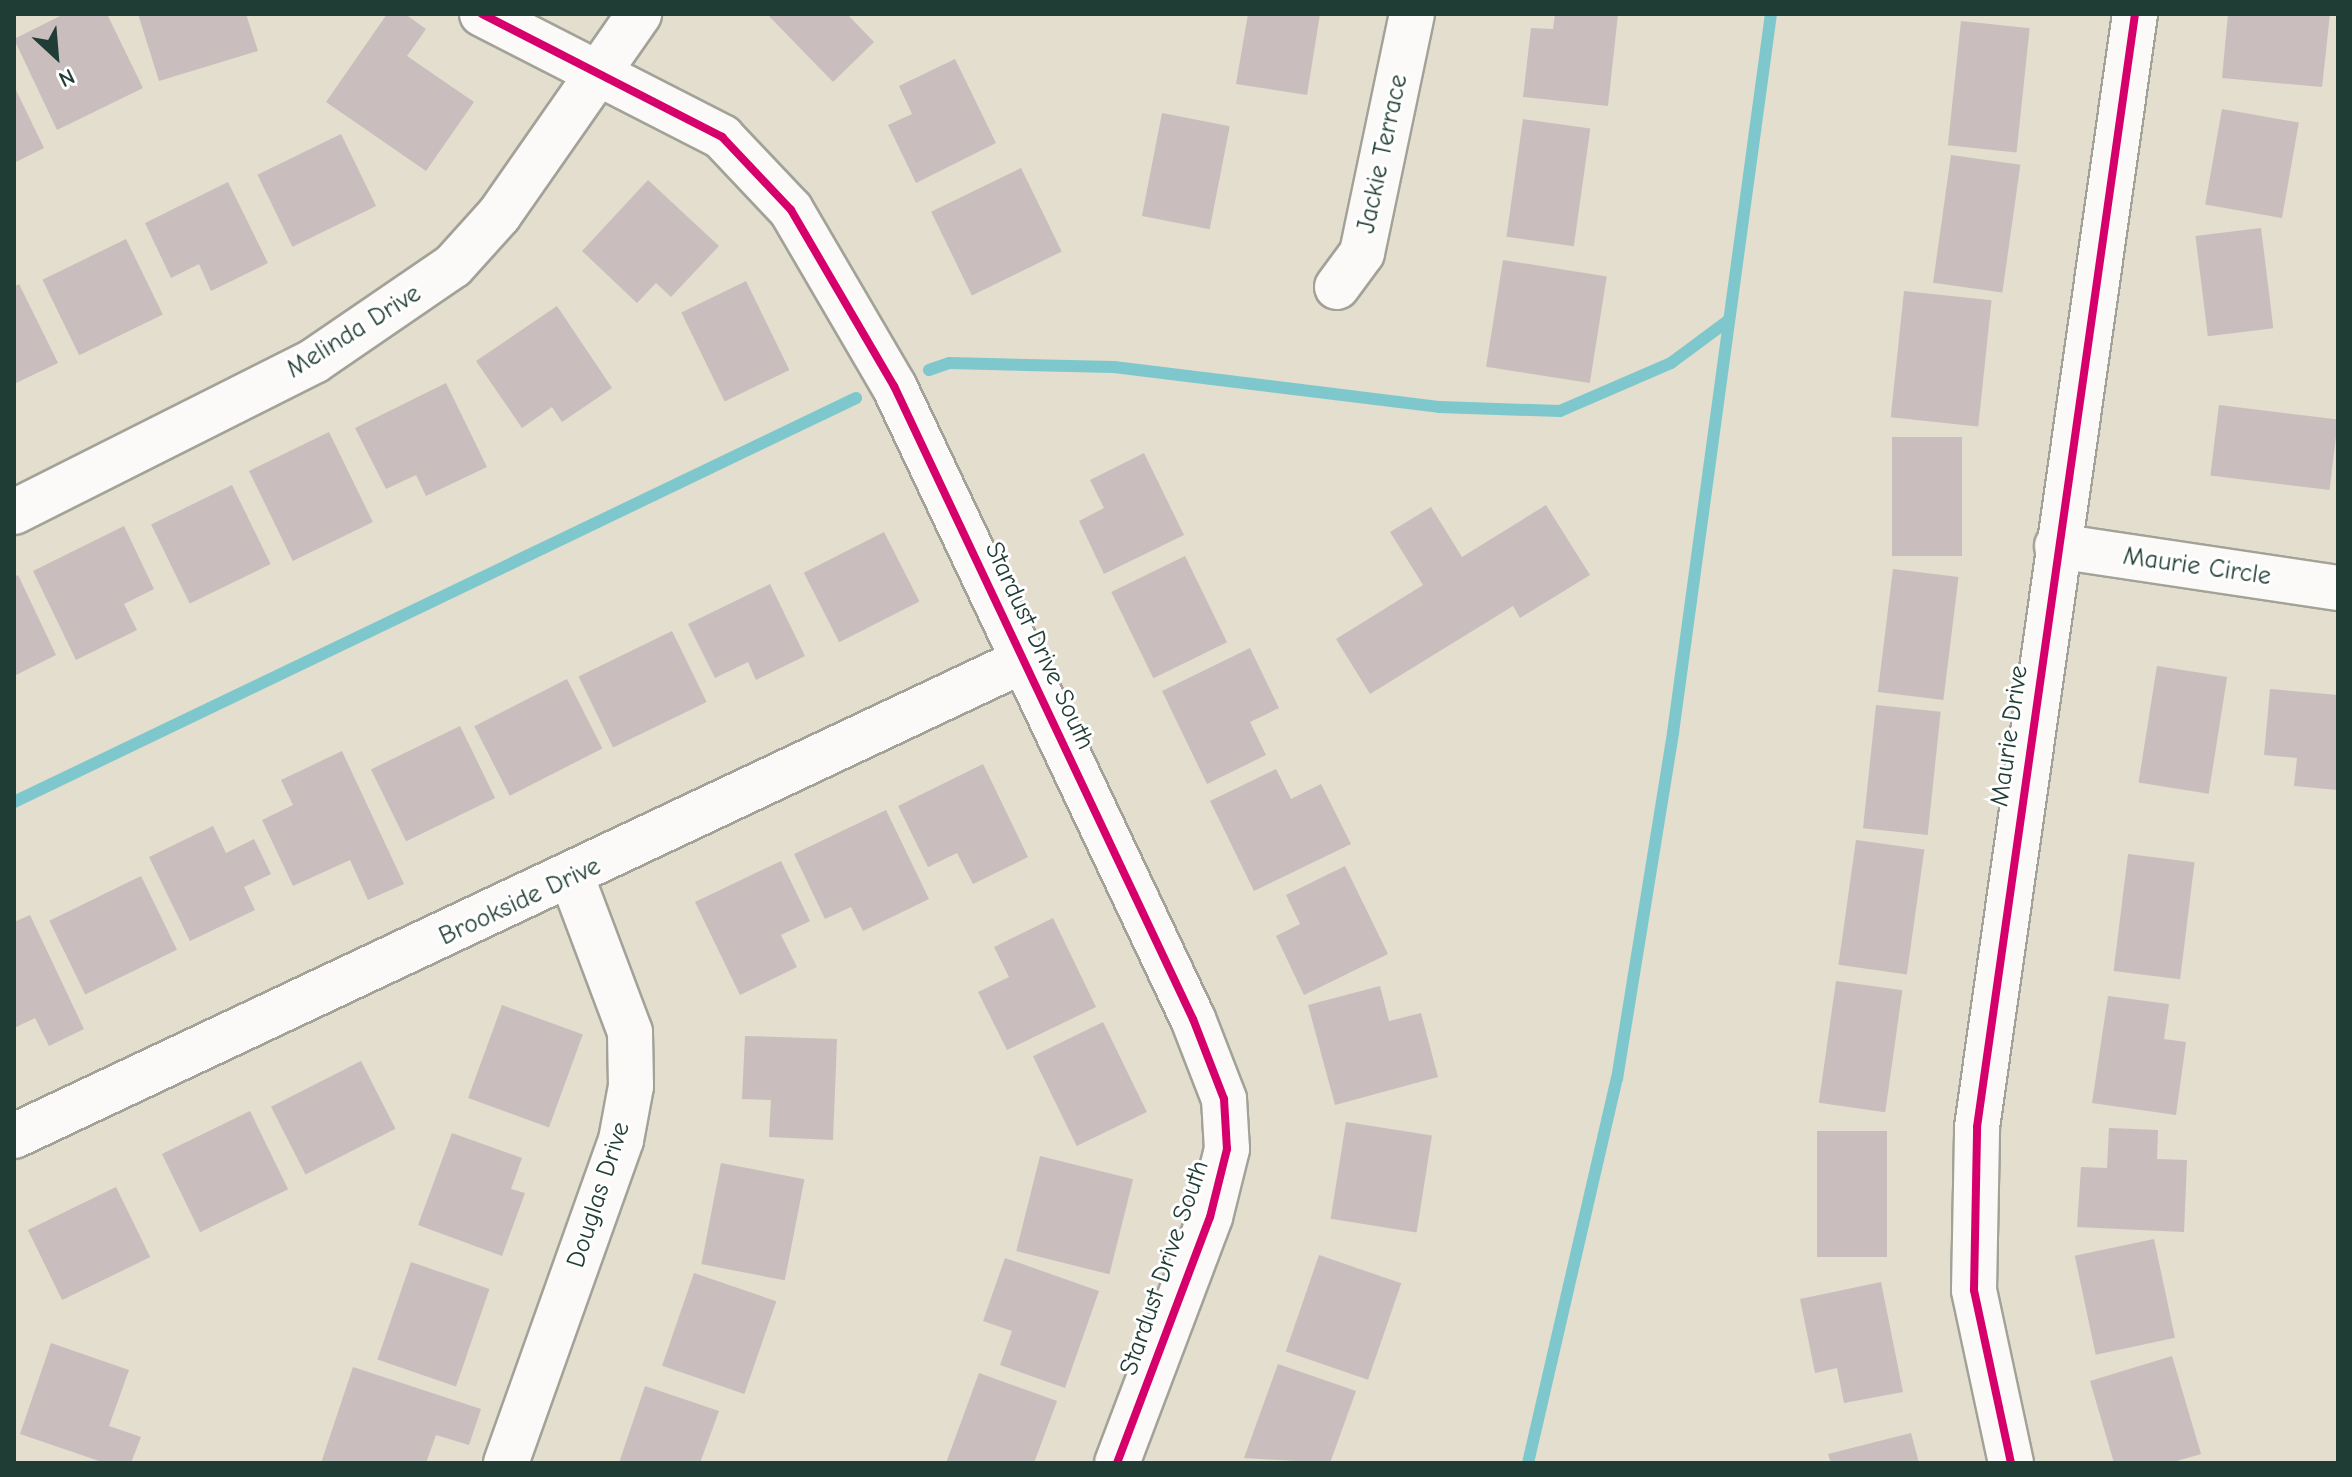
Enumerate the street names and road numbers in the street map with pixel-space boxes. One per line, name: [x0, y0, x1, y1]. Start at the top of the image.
street label: Jackie Terrace: [1351, 72, 1415, 236]
street label: Melinda Drive: [281, 278, 427, 386]
street label: Stardust Drive South: [977, 537, 1101, 755]
street label: Maurie Circle: [2121, 541, 2273, 593]
street label: Maurie Drive: [1985, 663, 2035, 809]
street label: Brookside Drive: [434, 851, 606, 953]
street label: Douglas Drive: [561, 1118, 637, 1272]
street label: Stardust Drive South: [1114, 1156, 1216, 1380]

